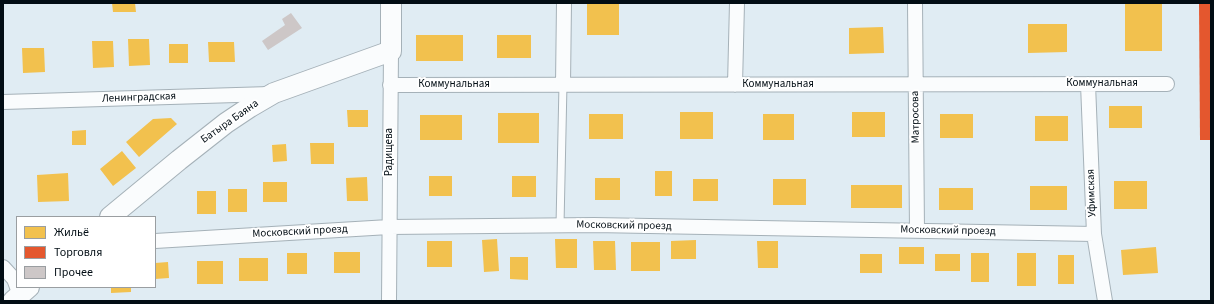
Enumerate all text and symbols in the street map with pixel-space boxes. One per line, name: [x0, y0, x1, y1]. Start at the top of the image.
street label: Коммунальная: [1066, 77, 1138, 91]
street label: Коммунальная: [418, 78, 490, 92]
street label: Коммунальная: [742, 78, 814, 92]
street label: Ленинградская: [102, 90, 176, 106]
street label: Матросова: [909, 91, 923, 143]
street label: Батыра Баяна: [199, 97, 261, 147]
street label: Радищева: [383, 128, 397, 176]
street label: Уфимская: [1085, 169, 1099, 217]
legend: [16, 216, 156, 288]
street label: Московский проезд: [576, 219, 672, 233]
street label: Московский проезд: [252, 223, 348, 241]
text: Жильё: [54, 224, 89, 241]
street label: Московский проезд: [900, 224, 996, 238]
text: Торговля: [54, 244, 102, 261]
text: Прочее: [54, 264, 93, 281]

